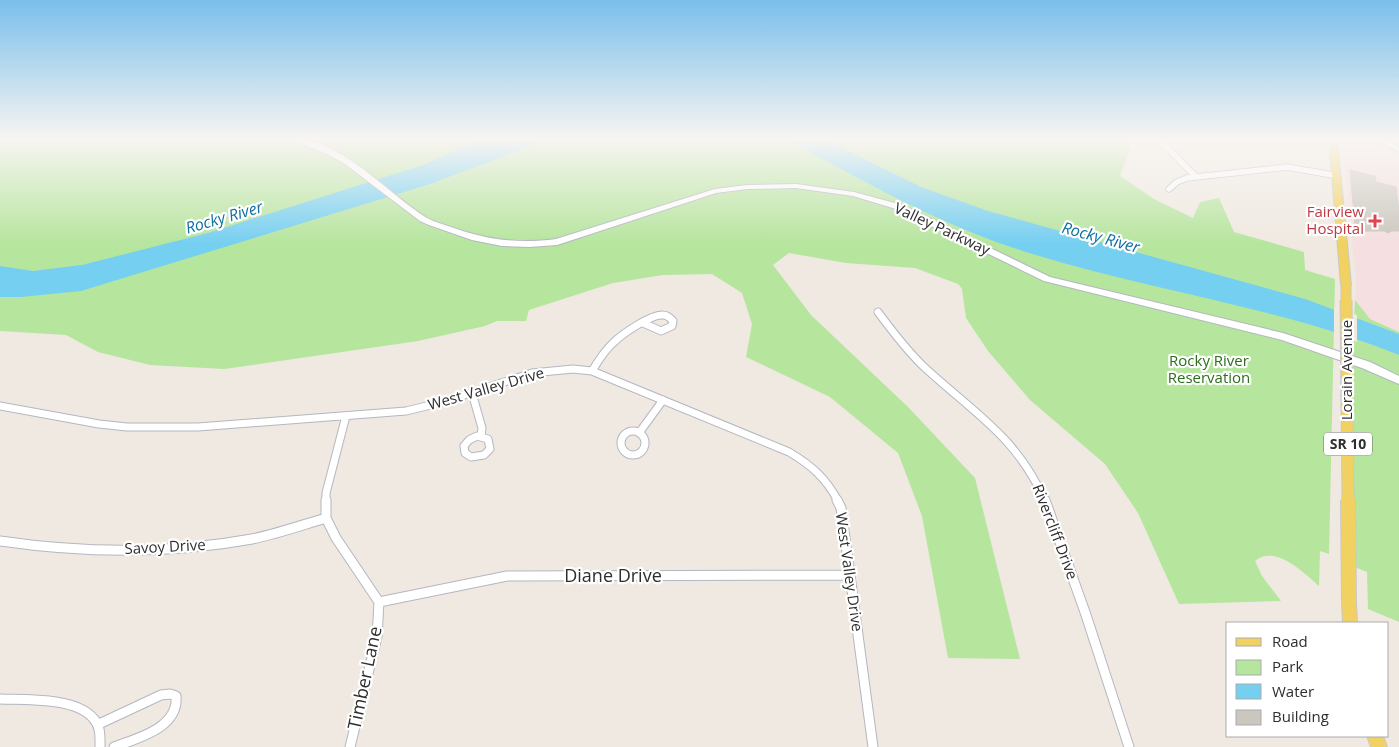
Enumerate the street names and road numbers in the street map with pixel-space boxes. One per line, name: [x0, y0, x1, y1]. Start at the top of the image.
street label: Valley Parkway: [891, 197, 994, 259]
street label: Lorain Avenue: [1336, 320, 1356, 420]
street label: West Valley Drive: [425, 362, 546, 414]
road number: SR 10: [1324, 432, 1372, 456]
street label: Rivercliff Drive: [1029, 481, 1083, 582]
street label: West Valley Drive: [832, 511, 868, 633]
street label: Savoy Drive: [124, 534, 206, 558]
street label: Diane Drive: [564, 563, 662, 587]
street label: Timber Lane: [341, 624, 387, 732]

